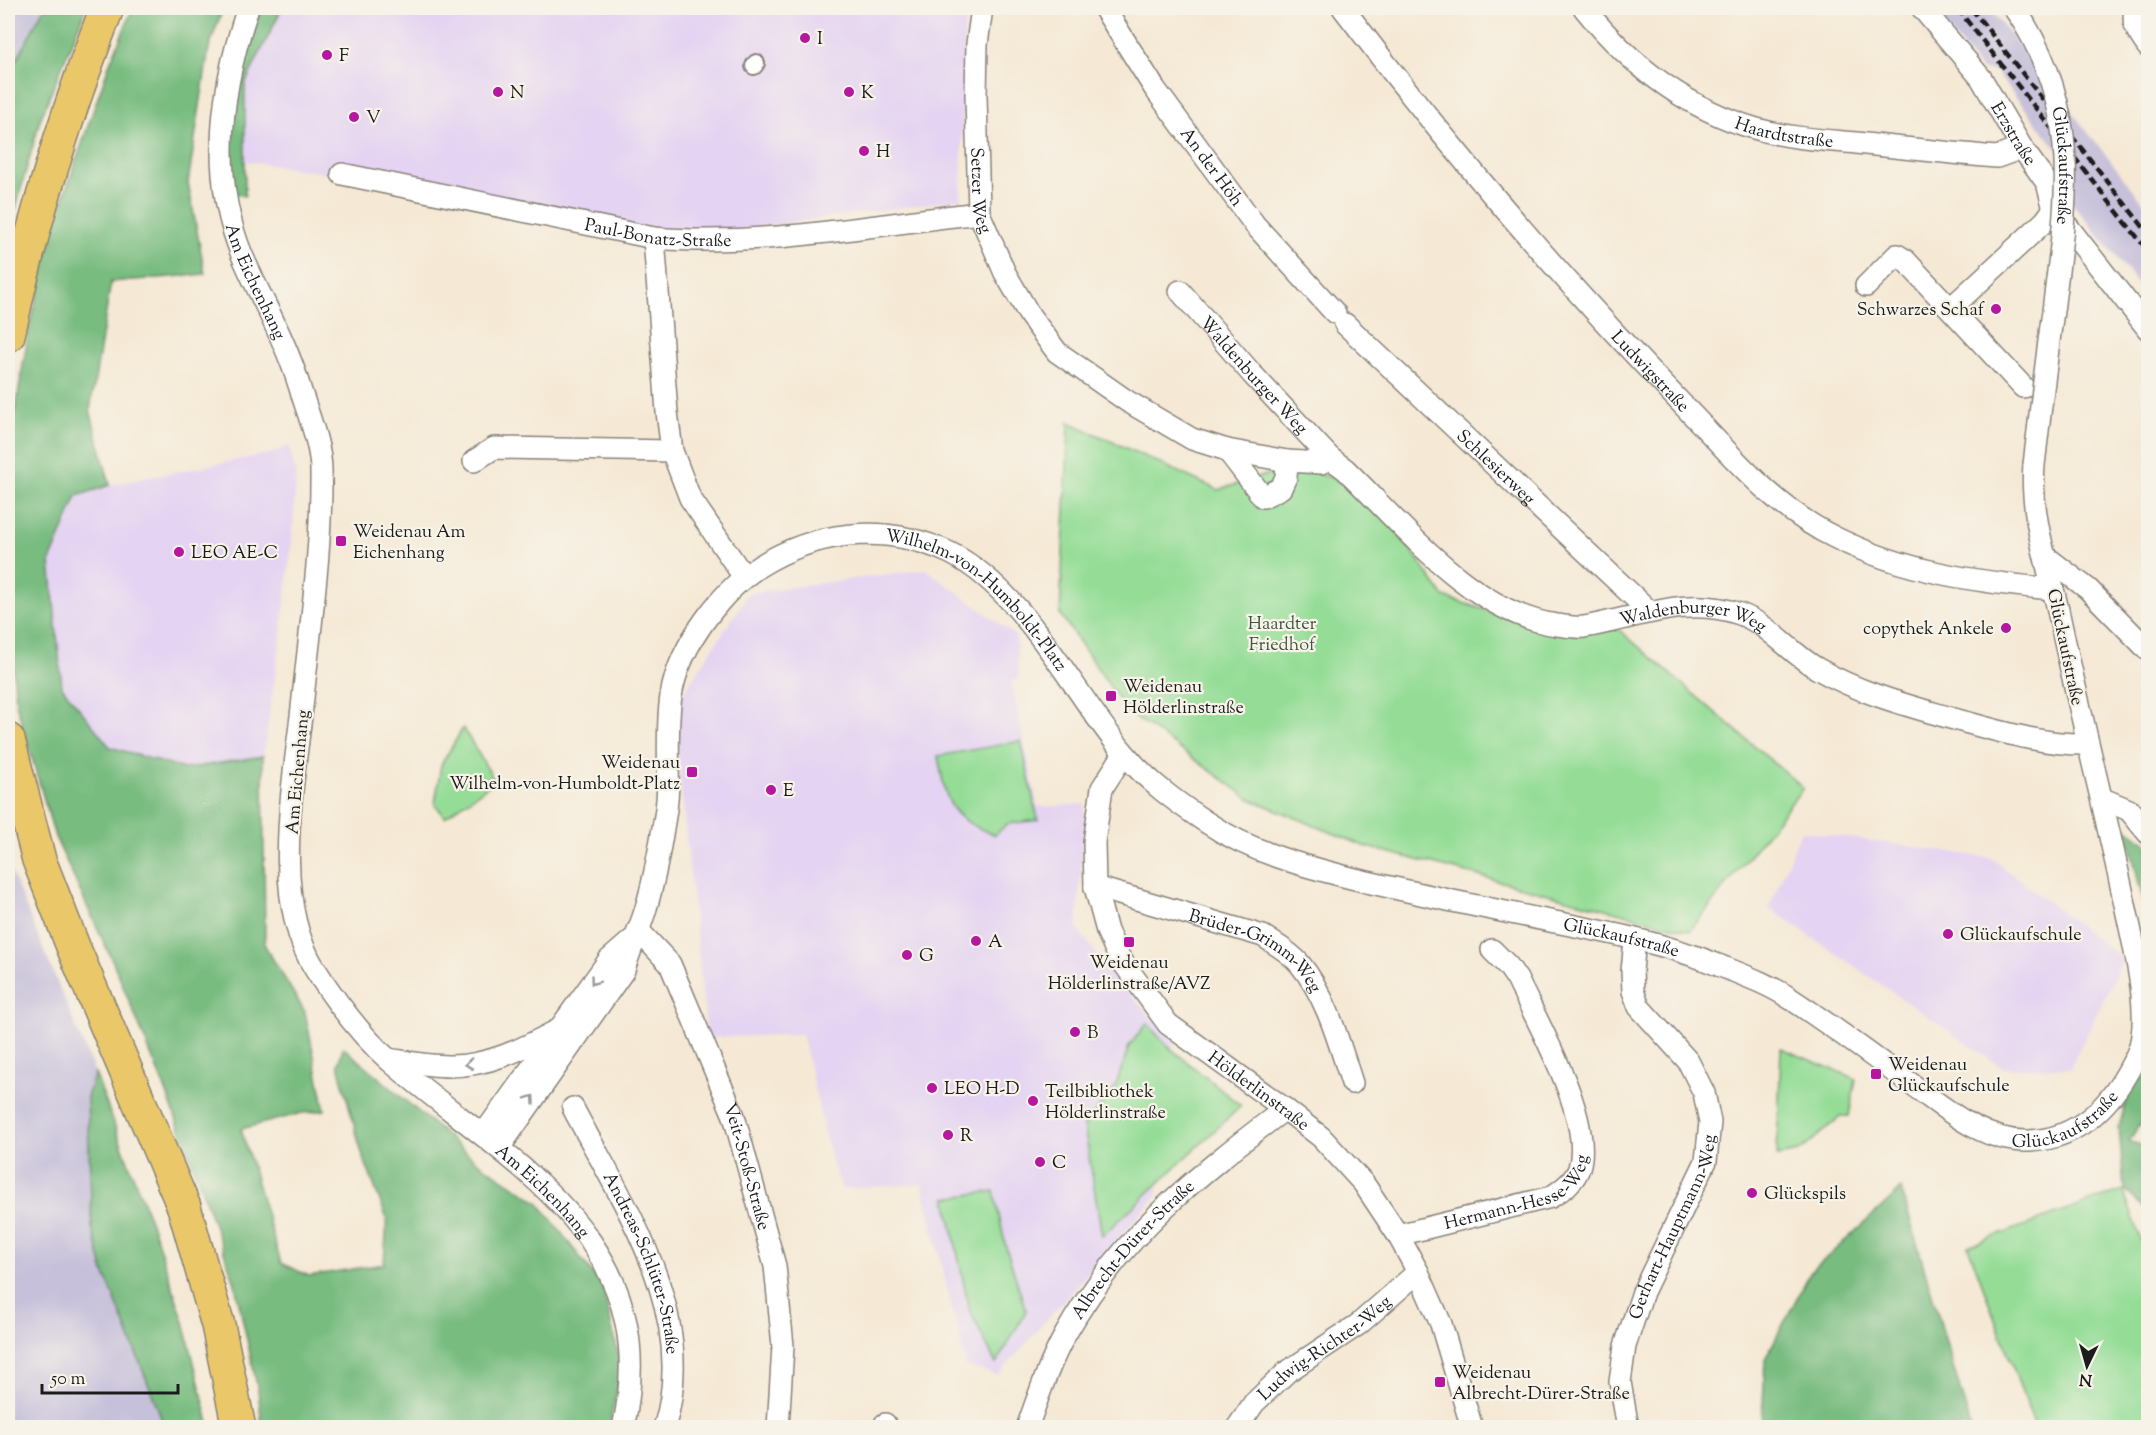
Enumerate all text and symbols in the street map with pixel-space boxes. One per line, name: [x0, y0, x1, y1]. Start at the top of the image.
place label: I: [817, 27, 823, 53]
marker: I: [798, 31, 812, 45]
place label: F: [339, 44, 349, 70]
marker: F: [320, 48, 334, 62]
place label: N: [510, 81, 524, 107]
place label: K: [861, 81, 874, 107]
marker: N: [491, 85, 505, 99]
marker: K: [842, 85, 856, 99]
street label: Erzstraße: [1983, 98, 2042, 172]
street label: Glückaufstraße: [2043, 105, 2076, 225]
place label: V: [366, 106, 381, 132]
marker: V: [347, 110, 361, 124]
street label: Haardtstraße: [1731, 112, 1834, 156]
street label: An der Höh: [1172, 123, 1249, 213]
place label: H: [876, 140, 890, 166]
marker: H: [857, 144, 871, 158]
street label: Setzer Weg: [962, 147, 997, 238]
street label: Paul-Bonatz-Straße: [582, 213, 732, 255]
street label: Am Eichenhang: [217, 221, 291, 345]
place label: Schwarzes Schaf: [1857, 298, 1985, 324]
marker: Schwarzes Schaf: [1989, 302, 2003, 316]
street label: Waldenburger Weg: [1193, 311, 1313, 441]
street label: Ludwigstraße: [1604, 325, 1695, 419]
street label: Schlesierweg: [1450, 424, 1540, 512]
place label: Weidenau Am Eichenhang: [353, 520, 466, 567]
street label: Wilhelm-von-Humboldt-Platz: [883, 524, 1072, 678]
marker: Weidenau Am Eichenhang: [334, 534, 348, 548]
place label: LEO AE-C: [191, 541, 278, 567]
marker: LEO AE-C: [172, 545, 186, 559]
street label: Glückaufstraße: [2039, 587, 2089, 708]
street label: Waldenburger Weg: [1617, 596, 1771, 640]
park label: Haardter Friedhof: [1248, 612, 1317, 659]
place label: copythek Ankele: [1863, 617, 1994, 643]
marker: copythek Ankele: [1999, 621, 2013, 635]
place label: Weidenau Hölderlinstraße: [1123, 675, 1244, 722]
marker: Weidenau Hölderlinstraße: [1104, 689, 1118, 703]
street label: Am Eichenhang: [281, 709, 317, 835]
place label: Weidenau Wilhelm-von-Humboldt-Platz: [449, 751, 680, 798]
marker: Weidenau Wilhelm-von-Humboldt-Platz: [685, 765, 699, 779]
place label: E: [783, 779, 794, 805]
marker: E: [764, 783, 778, 797]
street label: Brüder-Grimm-Weg: [1185, 904, 1327, 998]
street label: Glückaufstraße: [1561, 913, 1682, 965]
place label: Glückaufschule: [1960, 923, 2082, 949]
marker: Glückaufschule: [1941, 927, 1955, 941]
place label: A: [988, 930, 1003, 956]
marker: A: [969, 934, 983, 948]
marker: Weidenau Hölderlinstraße/AVZ: [1122, 935, 1136, 949]
place label: G: [919, 944, 934, 970]
marker: G: [900, 948, 914, 962]
place label: Weidenau Hölderlinstraße/AVZ: [1048, 951, 1210, 998]
one-way arrow: [591, 975, 602, 986]
place label: B: [1087, 1021, 1098, 1047]
marker: B: [1068, 1025, 1082, 1039]
street label: Hölderlinstraße: [1201, 1046, 1314, 1138]
place label: Weidenau Glückaufschule: [1888, 1053, 2010, 1100]
one-way arrow: [464, 1057, 473, 1070]
marker: Weidenau Glückaufschule: [1869, 1067, 1883, 1081]
place label: LEO H-D: [944, 1077, 1020, 1103]
place label: Teilbibliothek Hölderlinstraße: [1045, 1080, 1166, 1127]
marker: LEO H-D: [925, 1081, 939, 1095]
street label: Glückaufstraße: [2010, 1086, 2126, 1156]
marker: Teilbibliothek Hölderlinstraße: [1026, 1094, 1040, 1108]
one-way arrow: [524, 1095, 535, 1106]
street label: Veit-Stoß-Straße: [715, 1100, 776, 1234]
place label: R: [960, 1124, 973, 1150]
marker: R: [941, 1128, 955, 1142]
street label: Gerhart-Hauptmann-Weg: [1624, 1133, 1724, 1323]
street label: Am Eichenhang: [489, 1139, 595, 1245]
place label: C: [1052, 1151, 1067, 1177]
street label: Hermann-Hesse-Weg: [1442, 1153, 1596, 1238]
marker: C: [1033, 1155, 1047, 1169]
street label: Andreas-Schlüter-Straße: [595, 1168, 684, 1355]
street label: Albrecht-Dürer-Straße: [1066, 1175, 1201, 1325]
place label: Glückspils: [1764, 1182, 1846, 1208]
marker: Glückspils: [1745, 1186, 1759, 1200]
street label: Ludwig-Richter-Weg: [1253, 1290, 1398, 1408]
north arrow: [2057, 1336, 2117, 1396]
scale bar: [42, 1357, 178, 1395]
place label: Weidenau Albrecht-Dürer-Straße: [1452, 1361, 1630, 1408]
text: N: [2078, 1366, 2093, 1390]
text: 50 m: [50, 1367, 86, 1393]
marker: Weidenau Albrecht-Dürer-Straße: [1433, 1375, 1447, 1389]

